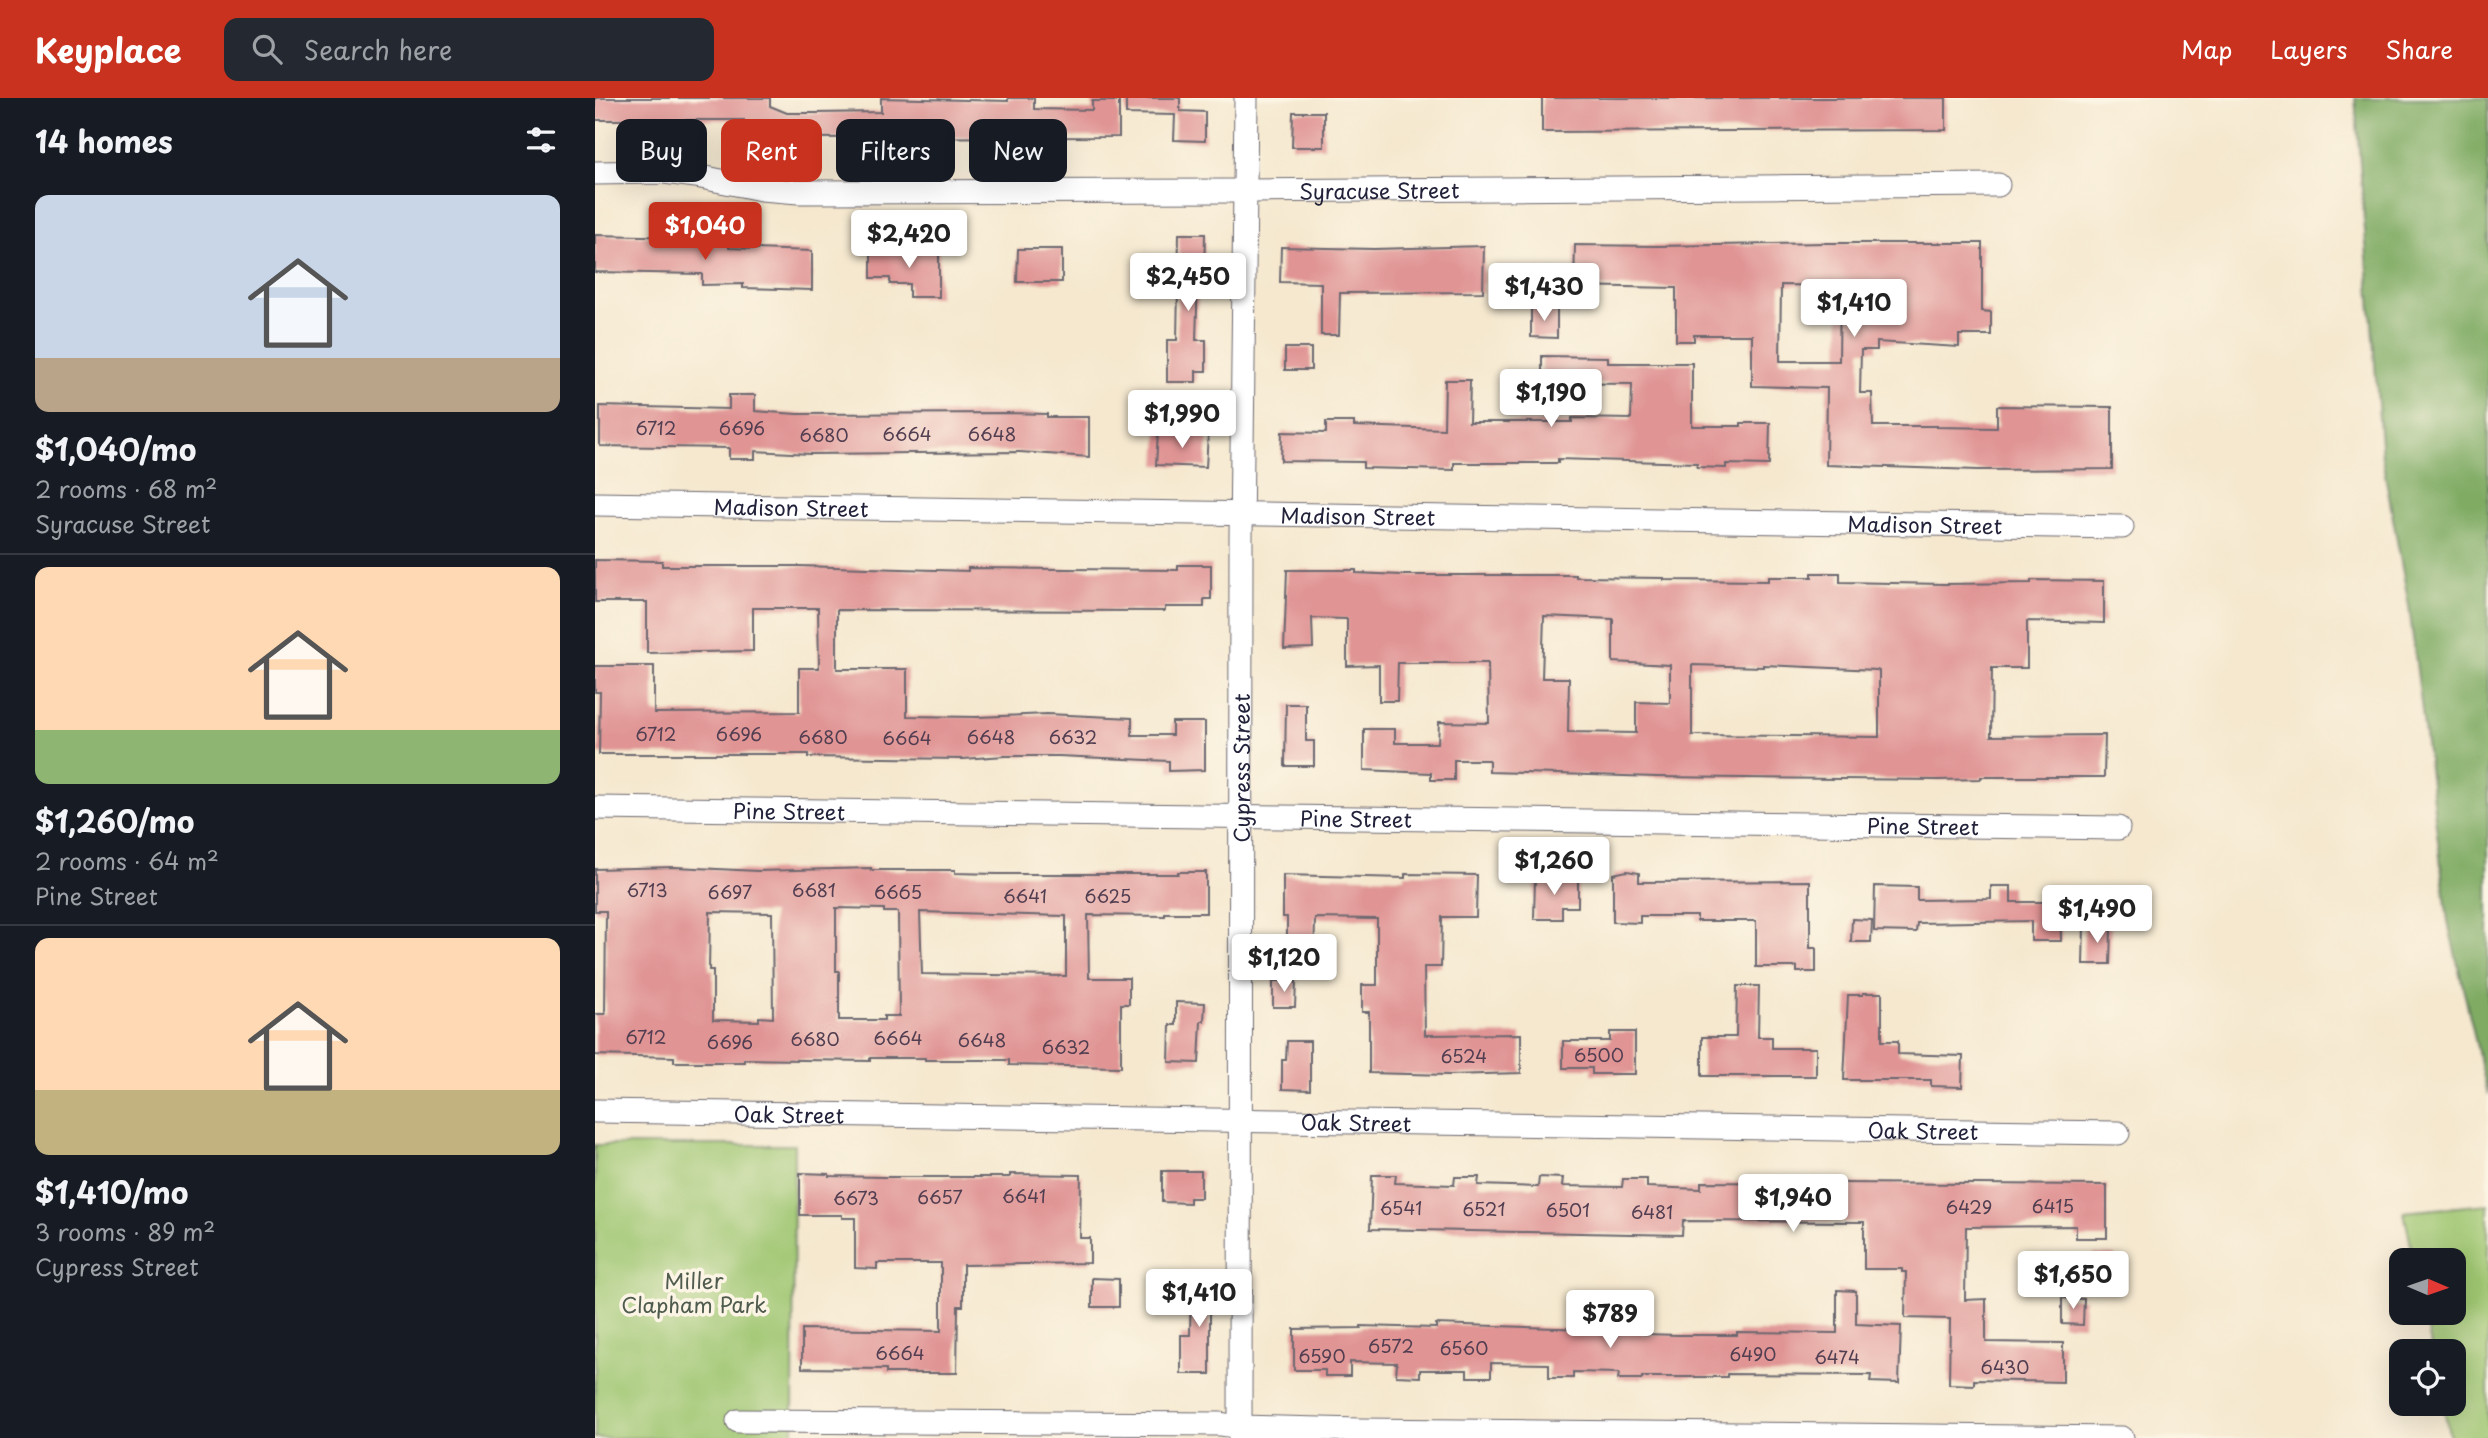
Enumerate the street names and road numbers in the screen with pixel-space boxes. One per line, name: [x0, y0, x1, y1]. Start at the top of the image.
street label: Syracuse Street: [1299, 173, 1460, 207]
street label: Madison Street: [713, 490, 869, 524]
street label: Madison Street: [1280, 498, 1436, 533]
street label: Madison Street: [1847, 507, 2002, 541]
street label: Cypress Street: [1225, 693, 1257, 843]
street label: Pine Street: [733, 794, 845, 827]
street label: Pine Street: [1300, 801, 1412, 835]
street label: Pine Street: [1867, 809, 1979, 842]
street label: Oak Street: [733, 1097, 845, 1131]
street label: Oak Street: [1300, 1105, 1411, 1139]
street label: Oak Street: [1867, 1113, 1978, 1147]

